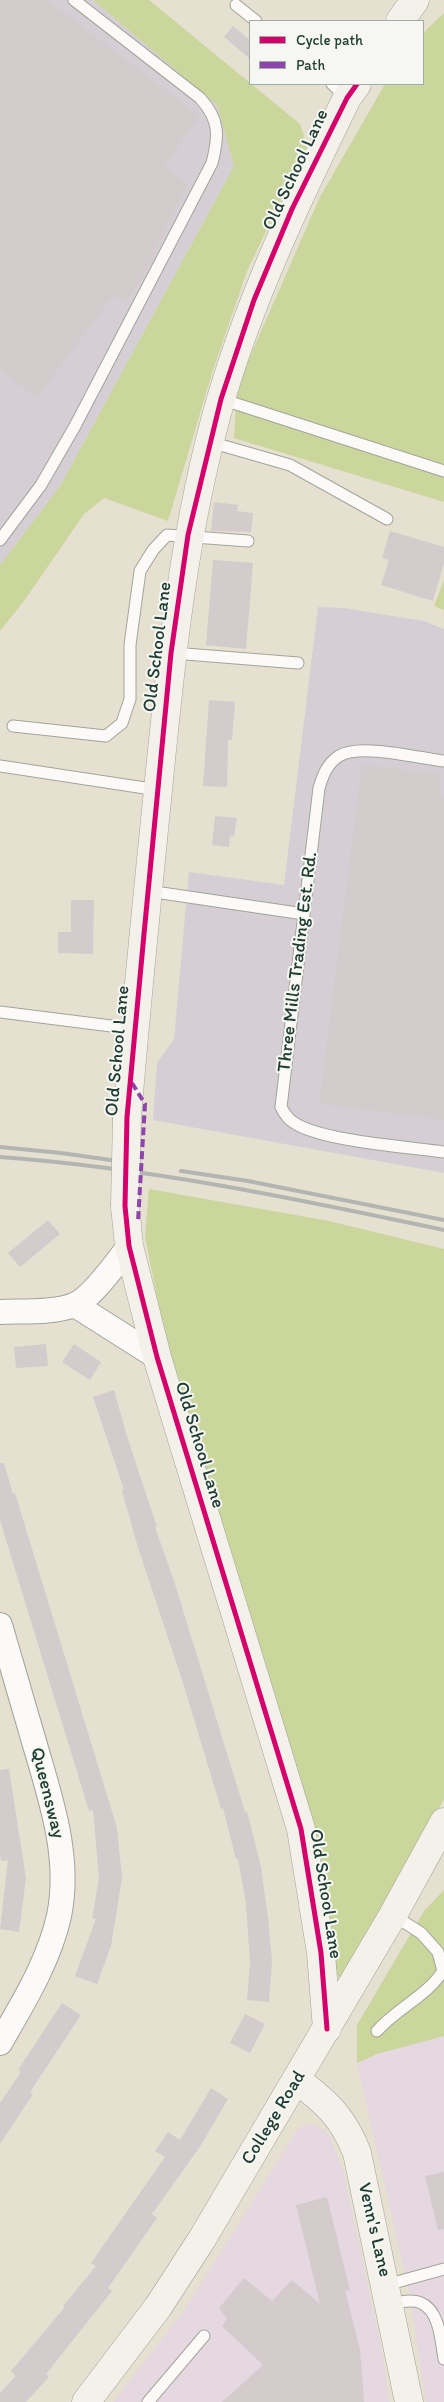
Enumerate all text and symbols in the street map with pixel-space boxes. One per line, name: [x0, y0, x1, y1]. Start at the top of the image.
legend: [249, 20, 424, 85]
text: Cycle path: [296, 31, 363, 49]
text: Path: [296, 56, 325, 74]
street label: Old School Lane: [258, 106, 334, 234]
street label: Old School Lane: [139, 581, 177, 713]
street label: Three Mills Trading Est. Rd.: [273, 851, 323, 1073]
street label: Old School Lane: [101, 985, 135, 1117]
street label: Old School Lane: [169, 1379, 229, 1511]
street label: Queensway: [25, 1745, 69, 1841]
street label: Old School Lane: [303, 1827, 347, 1961]
street label: College Road: [237, 2067, 311, 2169]
street label: Venn's Lane: [352, 2181, 396, 2279]

